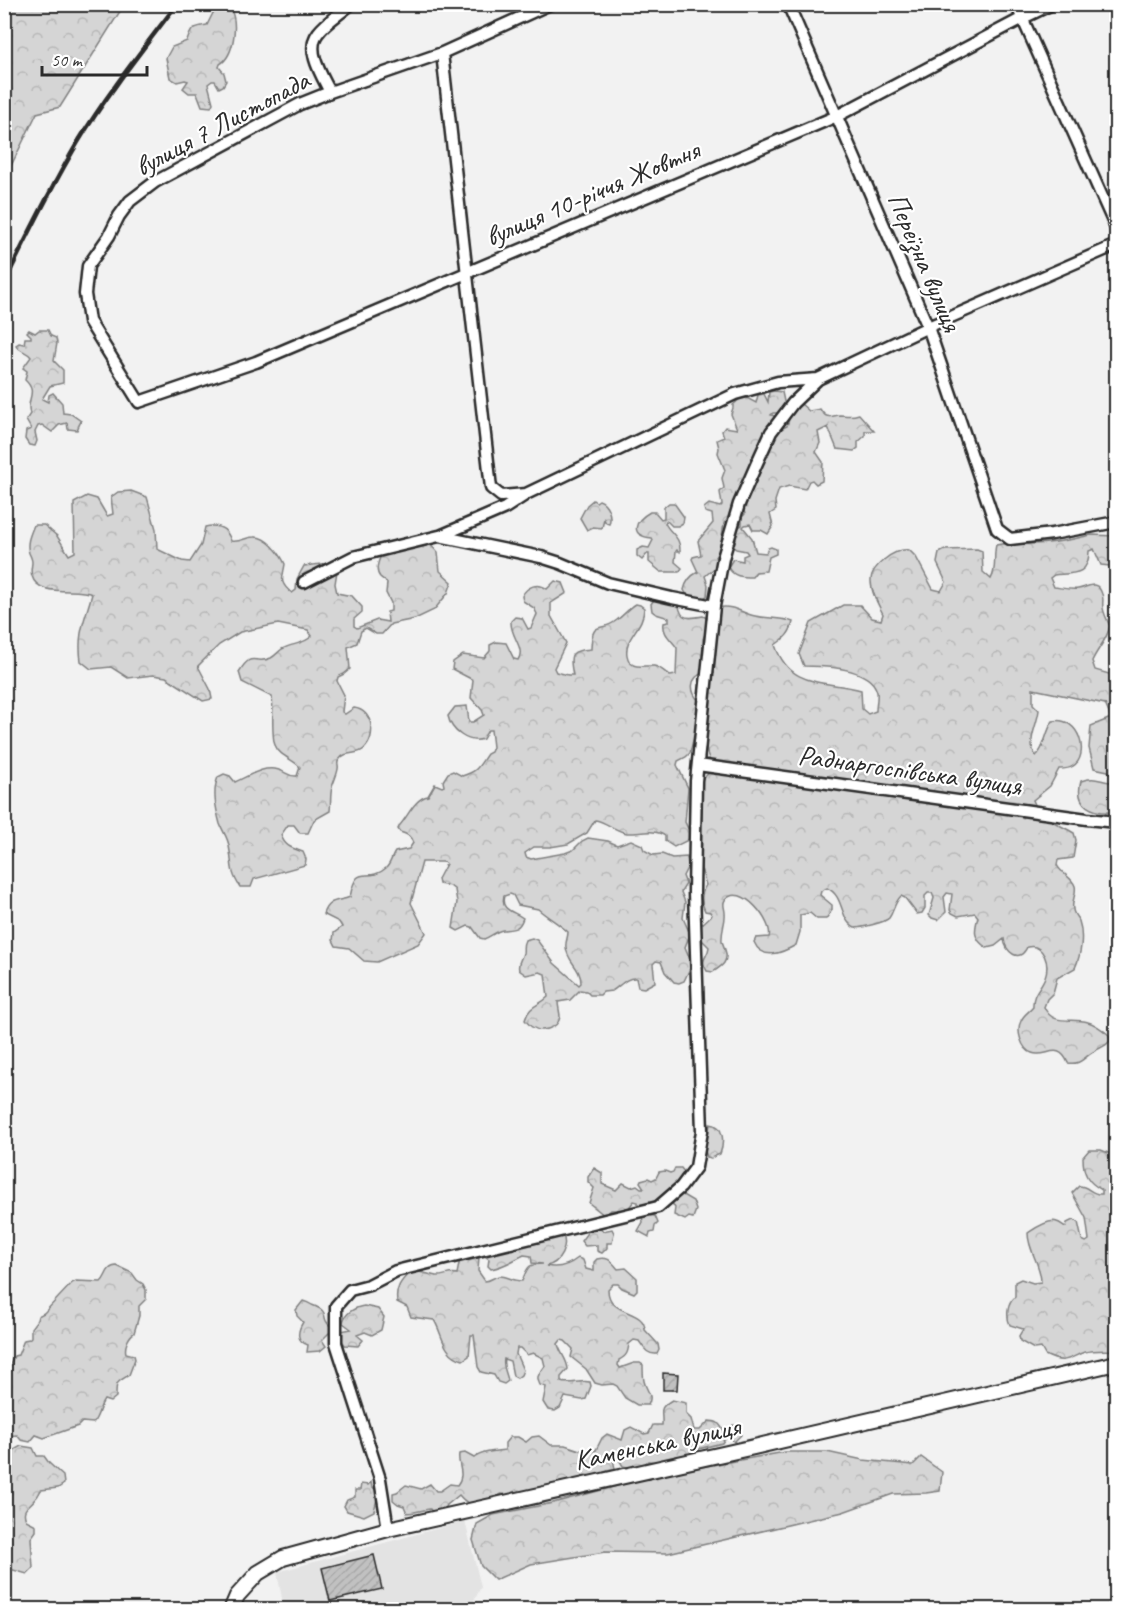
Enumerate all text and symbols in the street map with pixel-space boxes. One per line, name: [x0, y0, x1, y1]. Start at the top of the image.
scale bar: [42, 39, 147, 77]
text: 50 m: [51, 49, 84, 71]
street label: вулиця 7 Листопада: [129, 61, 317, 184]
street label: вулиця 10-річчя Жовтня: [480, 131, 707, 254]
street label: Переїзна вулиця: [879, 187, 970, 338]
street label: Раднаргоспівська вулиця: [796, 737, 1025, 803]
street label: Каменська вулиця: [571, 1408, 745, 1478]

